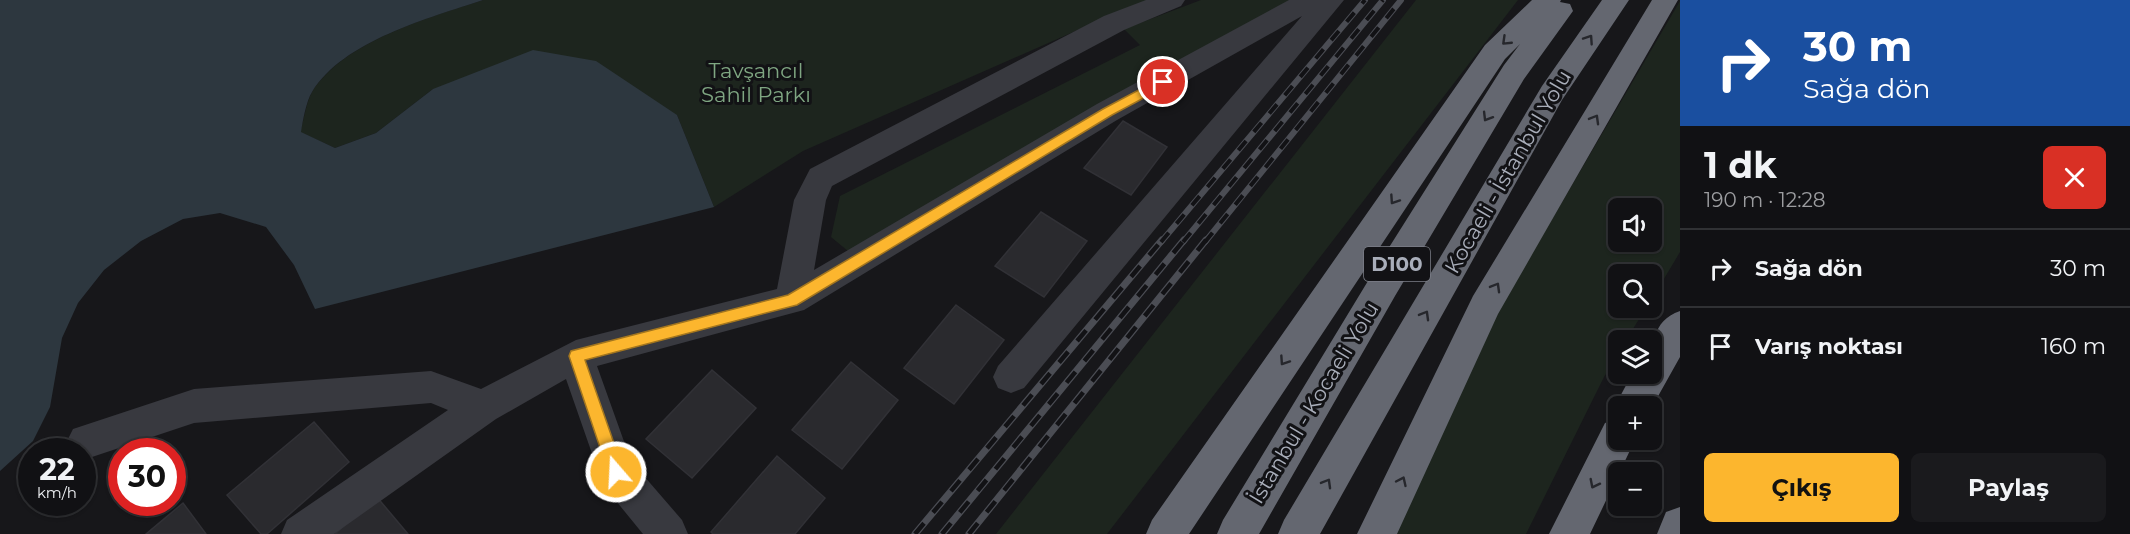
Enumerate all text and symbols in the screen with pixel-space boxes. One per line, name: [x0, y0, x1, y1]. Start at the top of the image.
text: 30 m: [1803, 20, 1912, 72]
icon: right: [1704, 24, 1782, 102]
one-way arrow: [1502, 34, 1512, 45]
one-way arrow: [1582, 34, 1593, 45]
pin: [1137, 56, 1188, 107]
park label: Tavşancıl Sahil Parkı: [701, 58, 811, 107]
icon: arrive: [1146, 65, 1179, 98]
street label: Kocaeli - İstanbul Yolu: [1439, 66, 1576, 278]
text: Sağa dön: [1803, 72, 1931, 105]
one-way arrow: [1482, 111, 1494, 121]
one-way arrow: [1588, 115, 1600, 125]
text: 1 dk: [1704, 143, 1777, 187]
button: close: [2043, 146, 2106, 209]
text: 190 m · 12:28: [1704, 188, 1826, 212]
one-way arrow: [1390, 193, 1401, 204]
map controls: [1608, 198, 1662, 516]
button: sound: [1608, 198, 1662, 252]
road number: D100: [1364, 247, 1430, 281]
icon: right: [1704, 252, 1737, 285]
text: Sağa dön: [1755, 255, 1863, 282]
text: 30 m: [2050, 255, 2106, 282]
button: search: [1608, 264, 1662, 318]
one-way arrow: [1489, 283, 1501, 293]
street label: İstanbul - Kocaeli Yolu: [1243, 297, 1384, 508]
one-way arrow: [1418, 310, 1429, 321]
button: layers: [1608, 330, 1662, 384]
icon: arrive: [1704, 330, 1737, 363]
text: Varış noktası: [1755, 333, 1903, 360]
text: 160 m: [2041, 333, 2106, 360]
one-way arrow: [1280, 354, 1291, 365]
button: +: [1608, 396, 1662, 450]
speed limit sign: 30: [108, 438, 186, 516]
position arrow: [584, 440, 648, 504]
text: 22: [39, 451, 75, 488]
button: Çıkış: [1704, 453, 1899, 522]
button: Paylaş: [1911, 453, 2106, 522]
button: −: [1608, 462, 1662, 516]
one-way arrow: [1395, 477, 1407, 488]
one-way arrow: [1589, 478, 1601, 489]
one-way arrow: [1320, 479, 1332, 489]
text: km/h: [37, 483, 77, 502]

